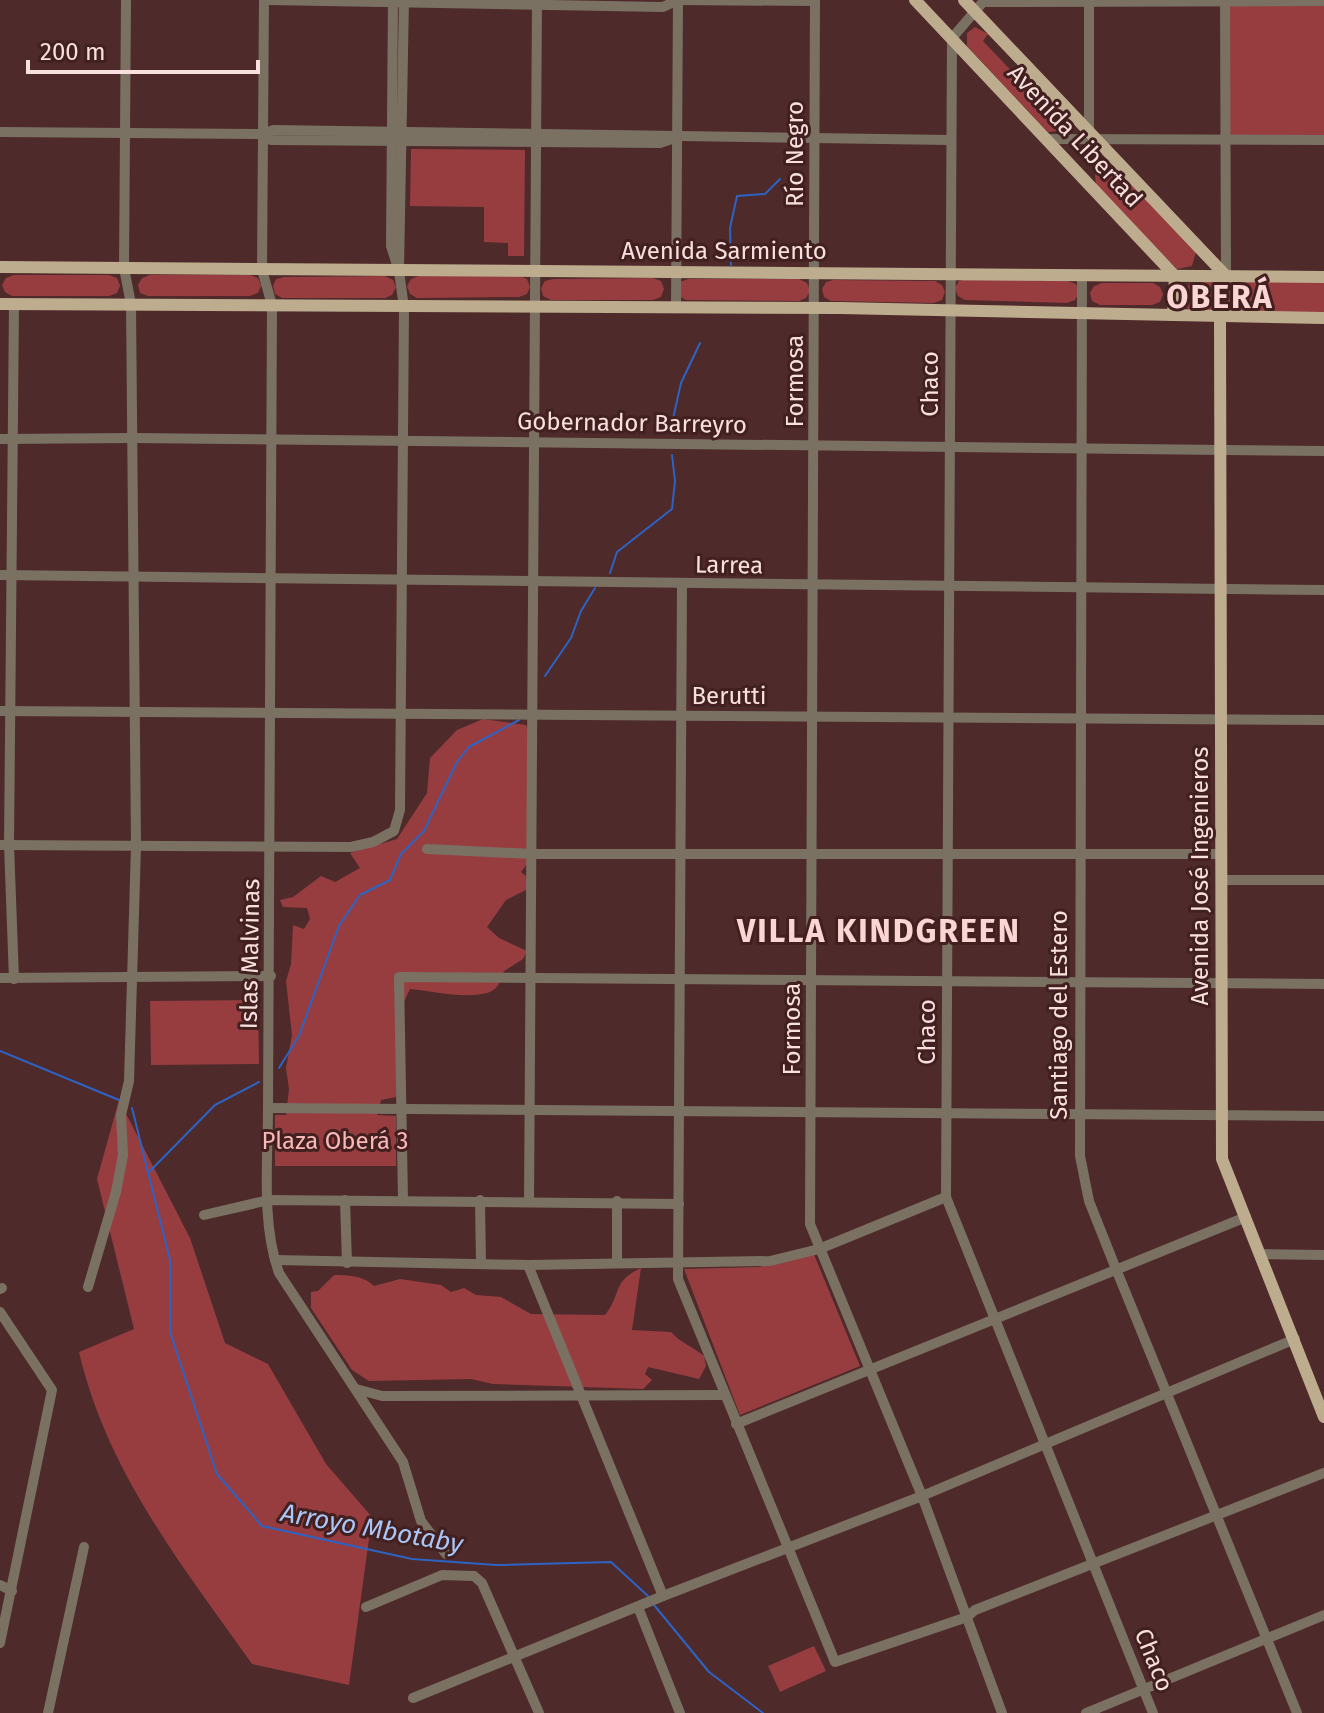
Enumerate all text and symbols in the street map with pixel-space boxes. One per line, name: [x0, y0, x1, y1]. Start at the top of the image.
scale bar: [28, 24, 258, 74]
text: 200 m: [40, 38, 106, 66]
street label: Avenida Libertad: [1002, 59, 1148, 213]
street label: Río Negro: [781, 101, 809, 207]
street label: Avenida Sarmiento: [621, 237, 827, 265]
district label: OBERÁ: [1166, 276, 1274, 316]
street label: Formosa: [781, 335, 809, 427]
street label: Chaco: [916, 351, 944, 417]
street label: Gobernador Barreyro: [517, 407, 747, 439]
street label: Larrea: [695, 550, 763, 580]
street label: Berutti: [692, 682, 767, 710]
street label: Avenida José Ingenieros: [1186, 746, 1214, 1006]
street label: Islas Malvinas: [235, 879, 265, 1029]
street label: Santiago del Estero: [1045, 910, 1073, 1120]
district label: VILLA KINDGREEN: [736, 912, 1021, 950]
street label: Formosa: [778, 983, 806, 1075]
street label: Chaco: [913, 999, 941, 1065]
park label: Plaza Oberá 3: [262, 1127, 408, 1155]
water label: Arroyo Mbotaby: [278, 1497, 467, 1560]
street label: Chaco: [1129, 1624, 1179, 1696]

